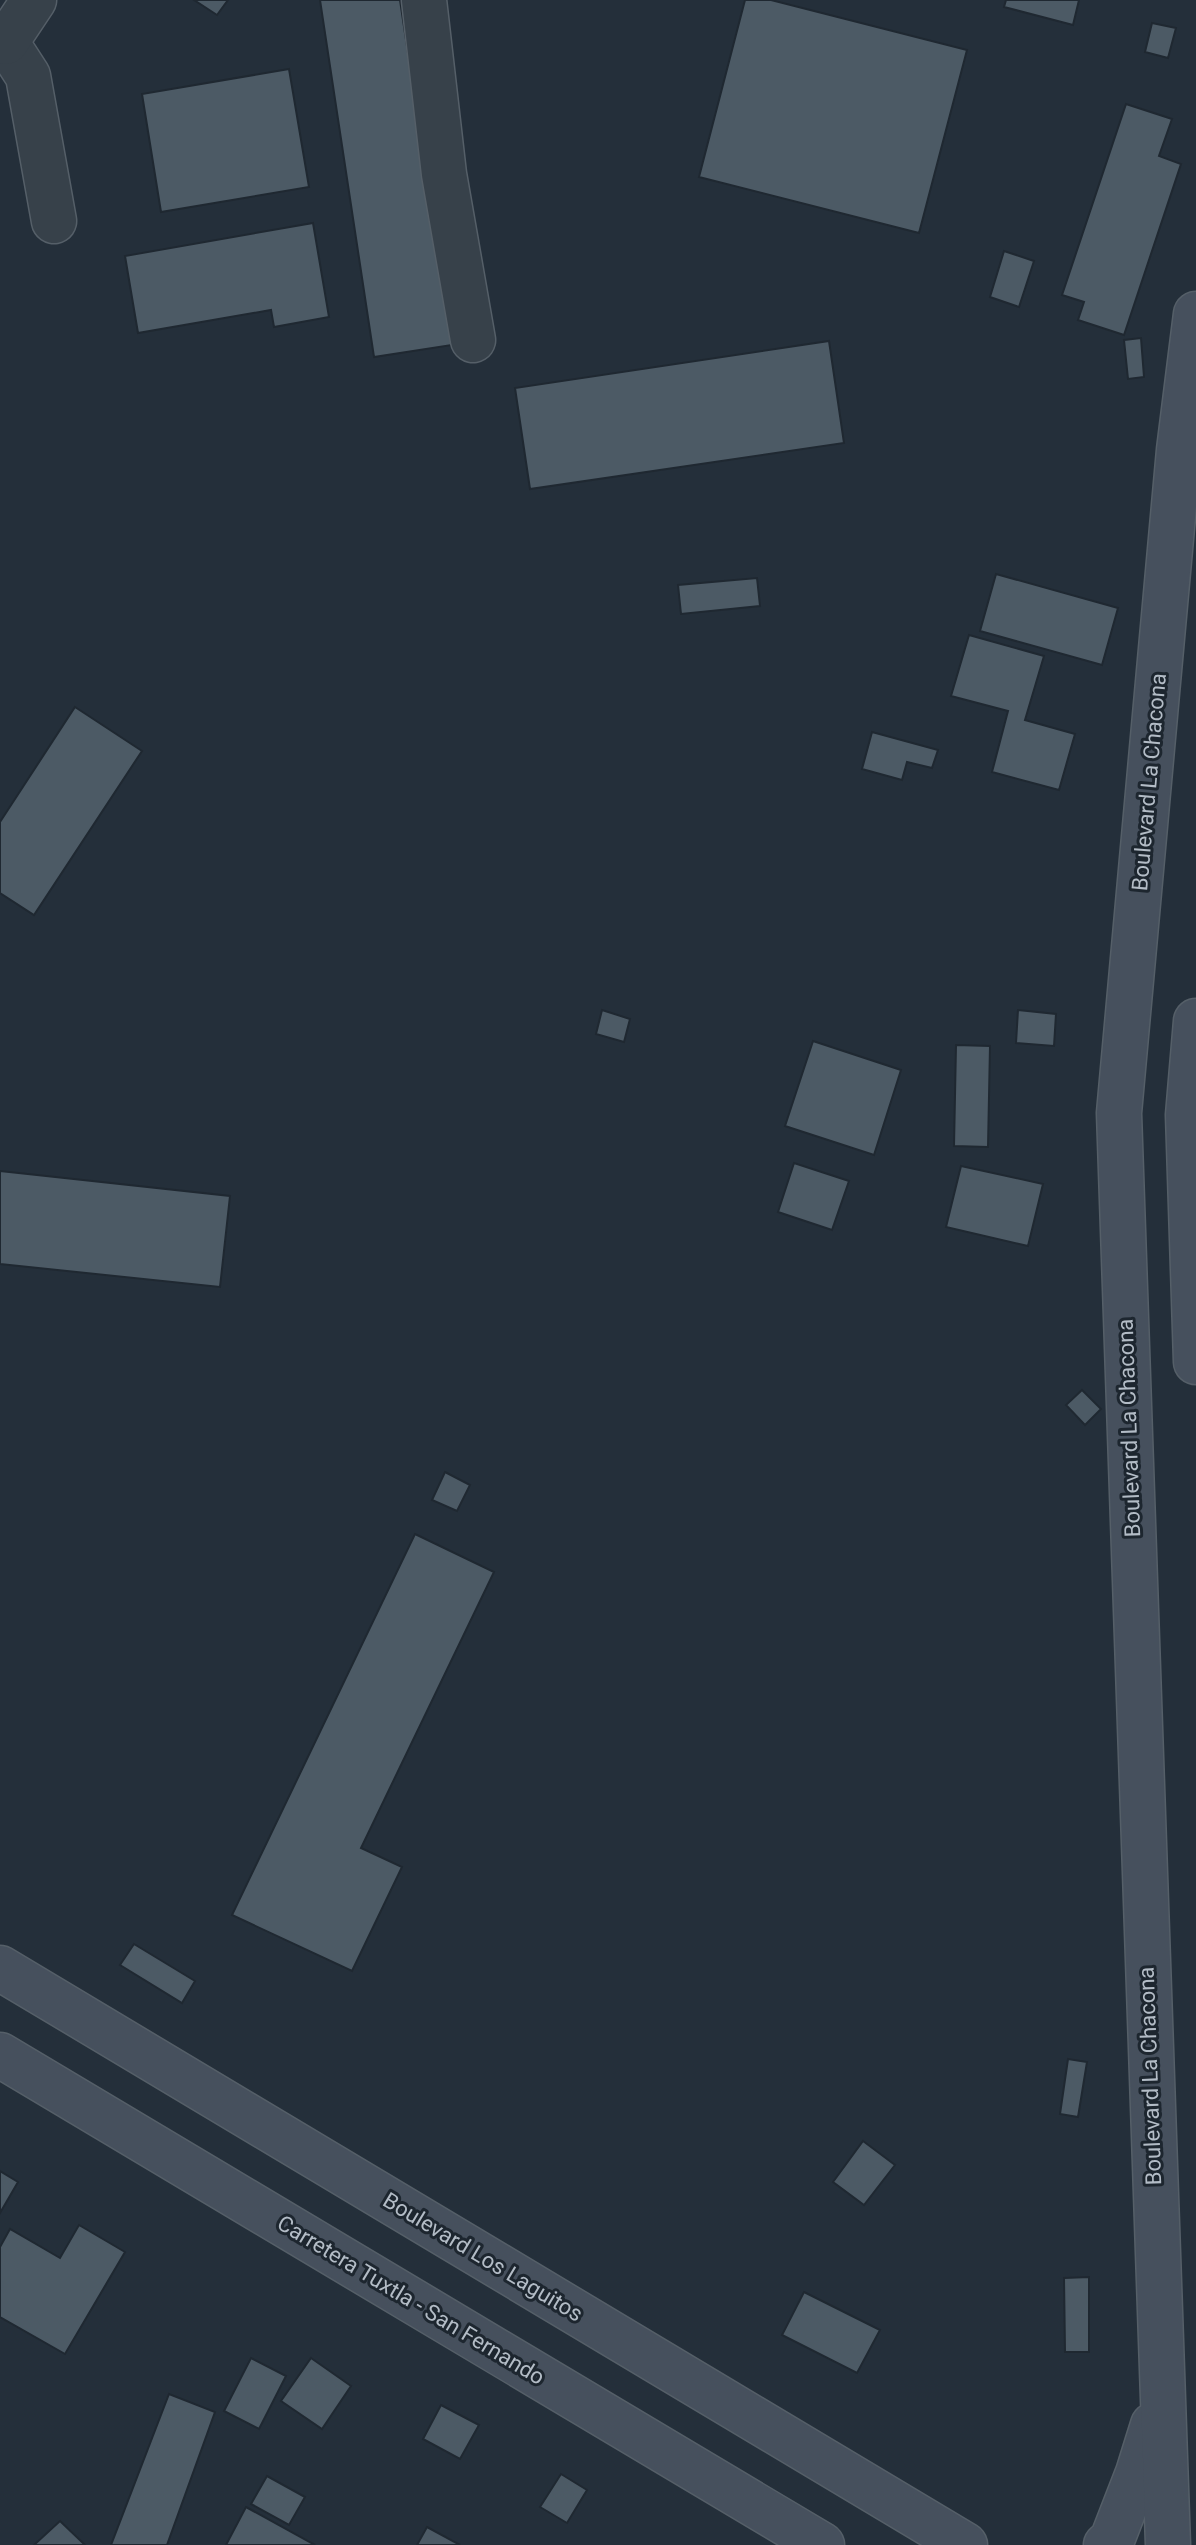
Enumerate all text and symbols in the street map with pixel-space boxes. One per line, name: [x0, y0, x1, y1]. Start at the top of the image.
street label: Boulevard La Chacona: [1127, 672, 1171, 892]
street label: Boulevard La Chacona: [1113, 1318, 1145, 1538]
street label: Boulevard La Chacona: [1134, 1966, 1166, 2186]
street label: Boulevard Los Laguitos: [379, 2187, 587, 2327]
street label: Carretera Tuxtla - San Fernando: [273, 2210, 549, 2390]

